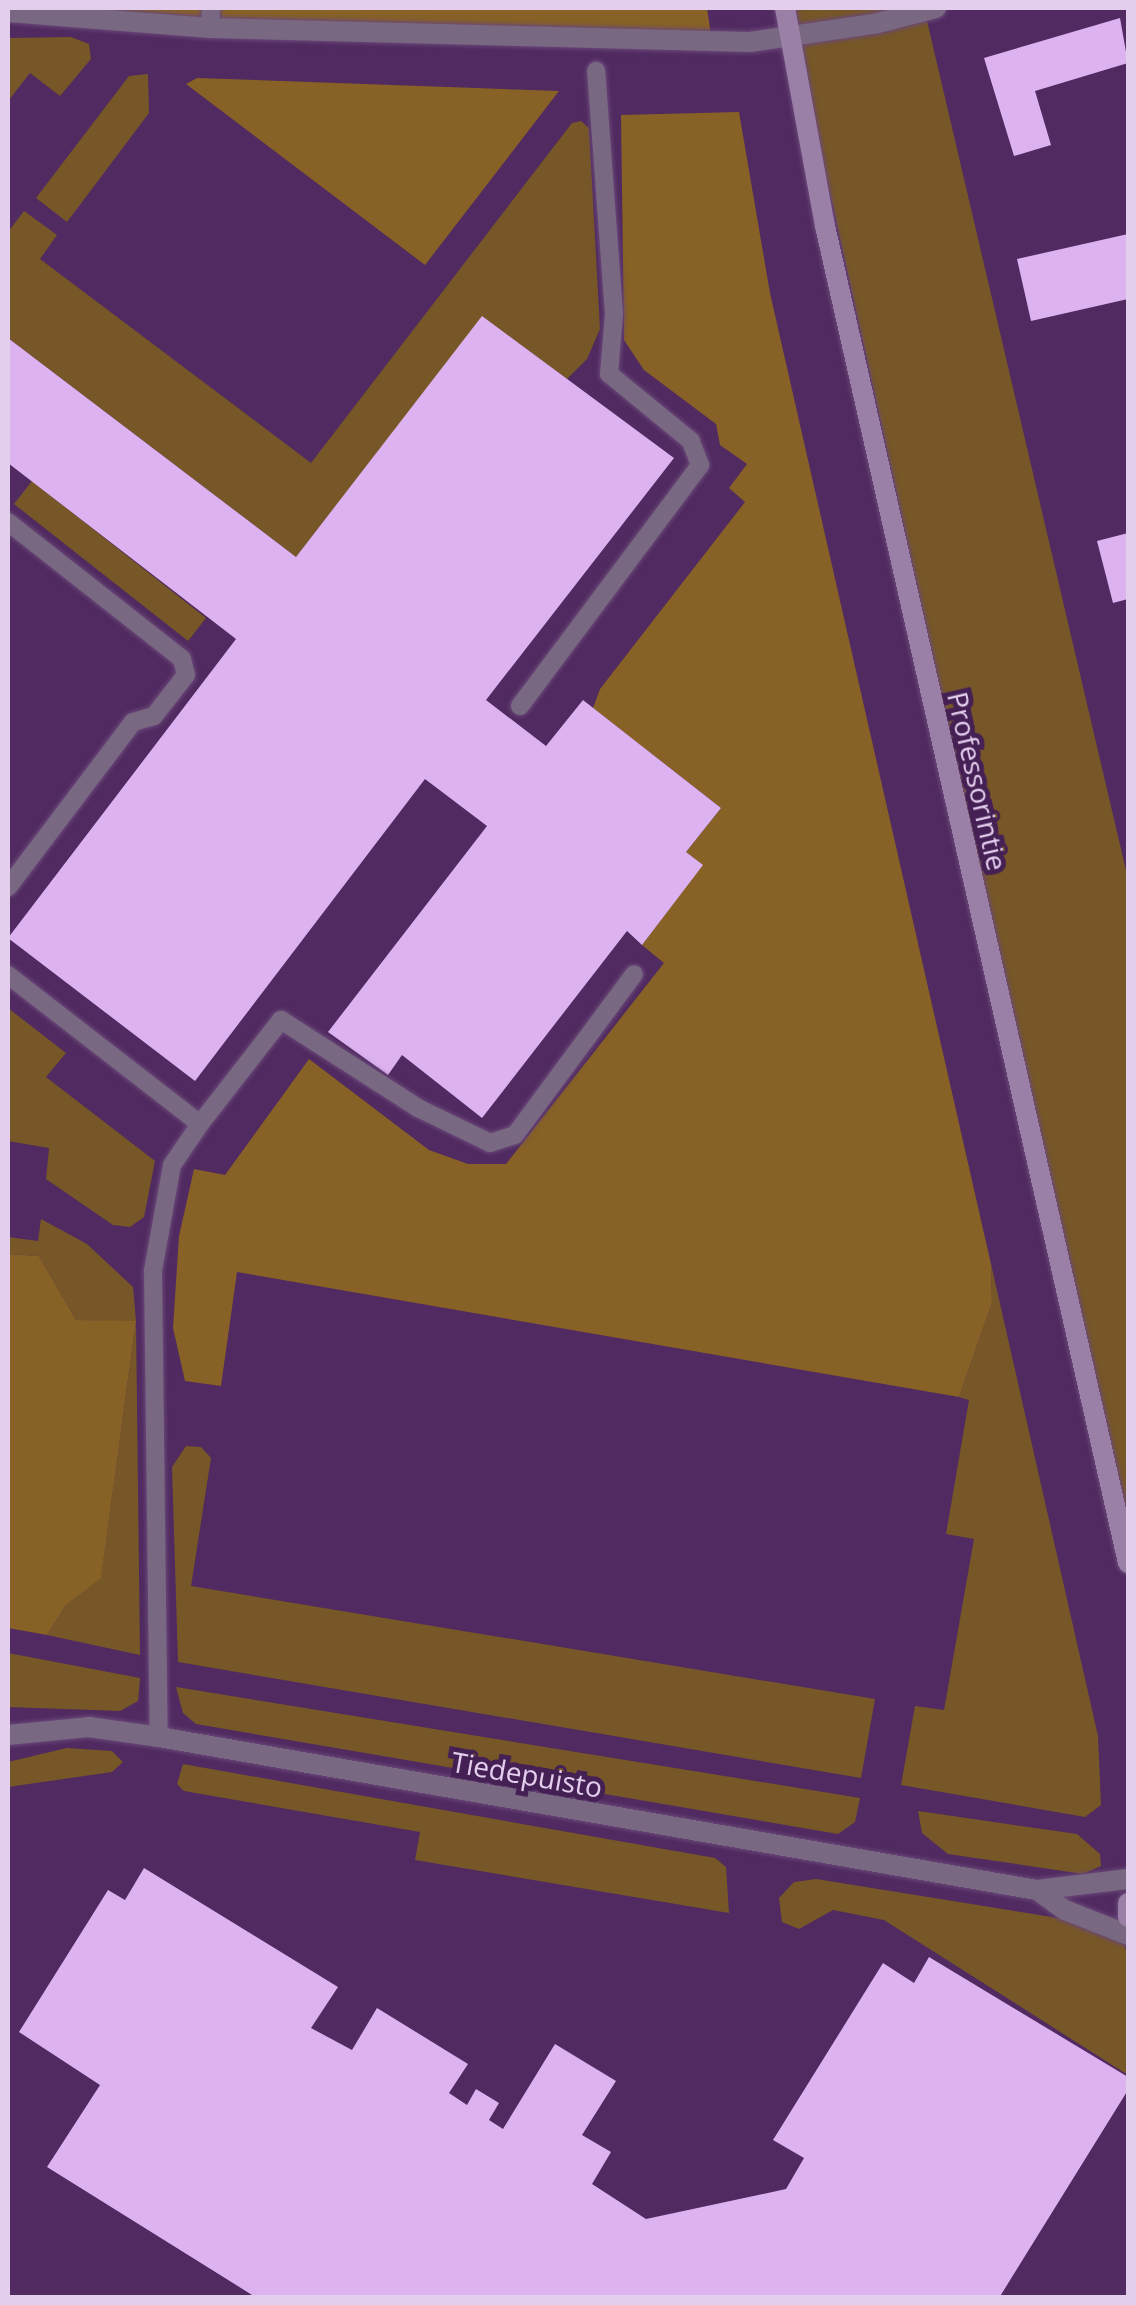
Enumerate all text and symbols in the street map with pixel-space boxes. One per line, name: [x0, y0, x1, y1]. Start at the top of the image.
street label: Professorintie: [941, 688, 1015, 874]
street label: Tiedepuisto: [449, 1744, 605, 1804]

